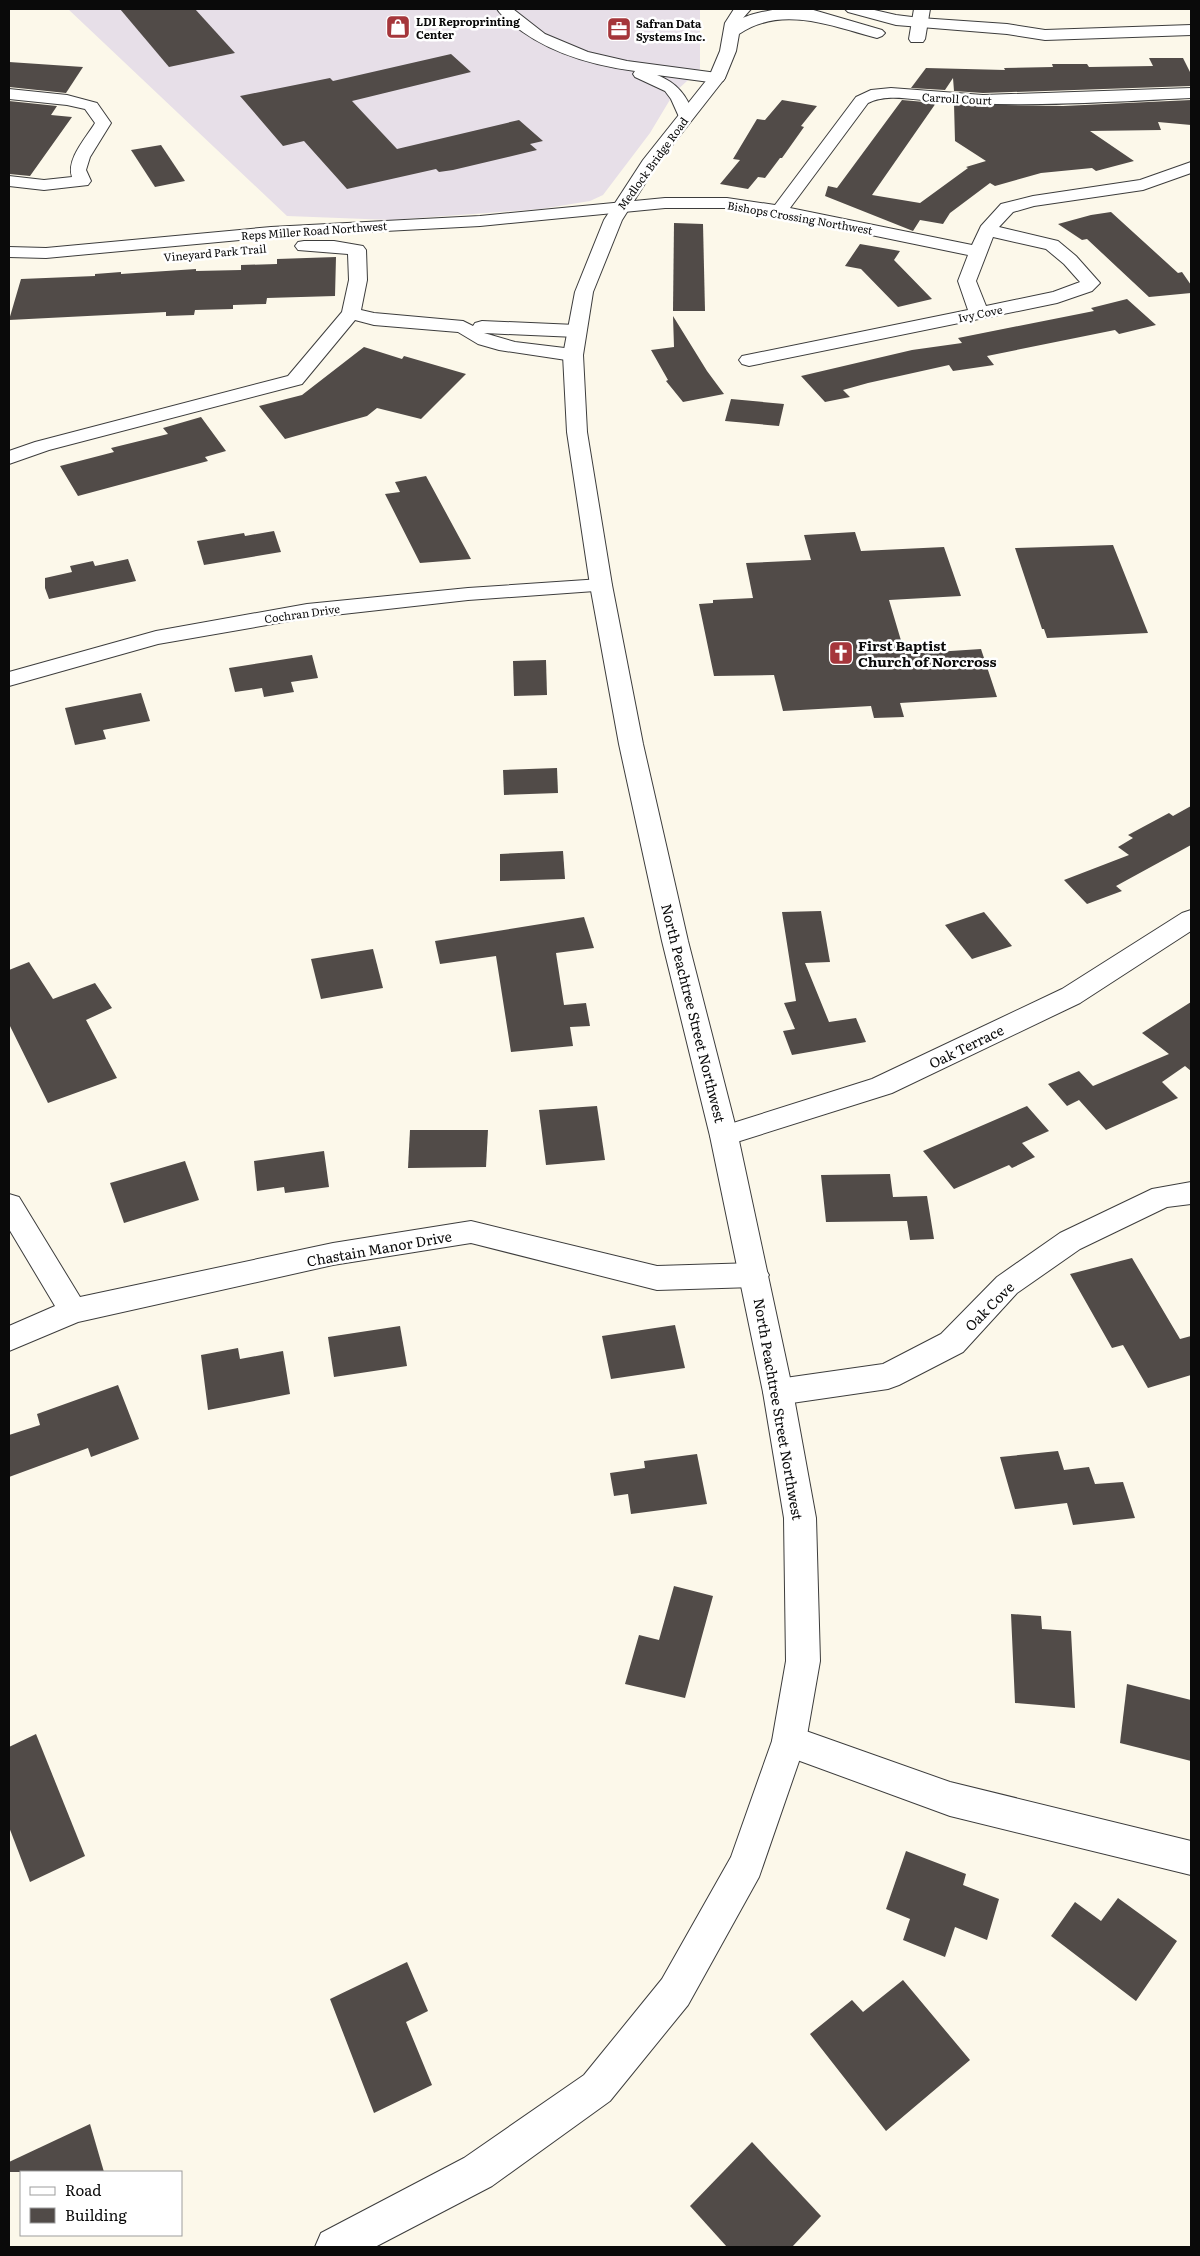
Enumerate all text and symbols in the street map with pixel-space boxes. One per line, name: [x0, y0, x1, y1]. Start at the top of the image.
place label: LDI Reproprinting Center: [416, 13, 520, 42]
shop icon: LDI Reproprinting Center: [385, 14, 411, 40]
place label: Safran Data Systems Inc.: [636, 15, 706, 44]
office icon: Safran Data Systems Inc.: [606, 16, 632, 42]
street label: Carroll Court: [922, 88, 993, 108]
street label: Medlock Bridge Road: [613, 113, 691, 213]
street label: Bishops Crossing Northwest: [726, 196, 874, 238]
street label: Reps Miller Road Northwest: [240, 217, 388, 243]
street label: Vineyard Park Trail: [163, 240, 267, 264]
street label: Ivy Cove: [956, 300, 1004, 326]
street label: Cochran Drive: [263, 600, 341, 626]
place label: First Baptist Church of Norcross: [858, 635, 997, 671]
church icon: First Baptist Church of Norcross: [828, 640, 854, 666]
street label: North Peachtree Street Northwest: [657, 901, 731, 1125]
street label: Oak Terrace: [925, 1019, 1007, 1073]
street label: Chastain Manor Drive: [305, 1225, 453, 1271]
street label: Oak Cove: [960, 1277, 1018, 1335]
street label: North Peachtree Street Northwest: [750, 1296, 808, 1522]
legend: [20, 2171, 182, 2236]
text: Road: [65, 2178, 101, 2201]
text: Building: [65, 2203, 127, 2226]

